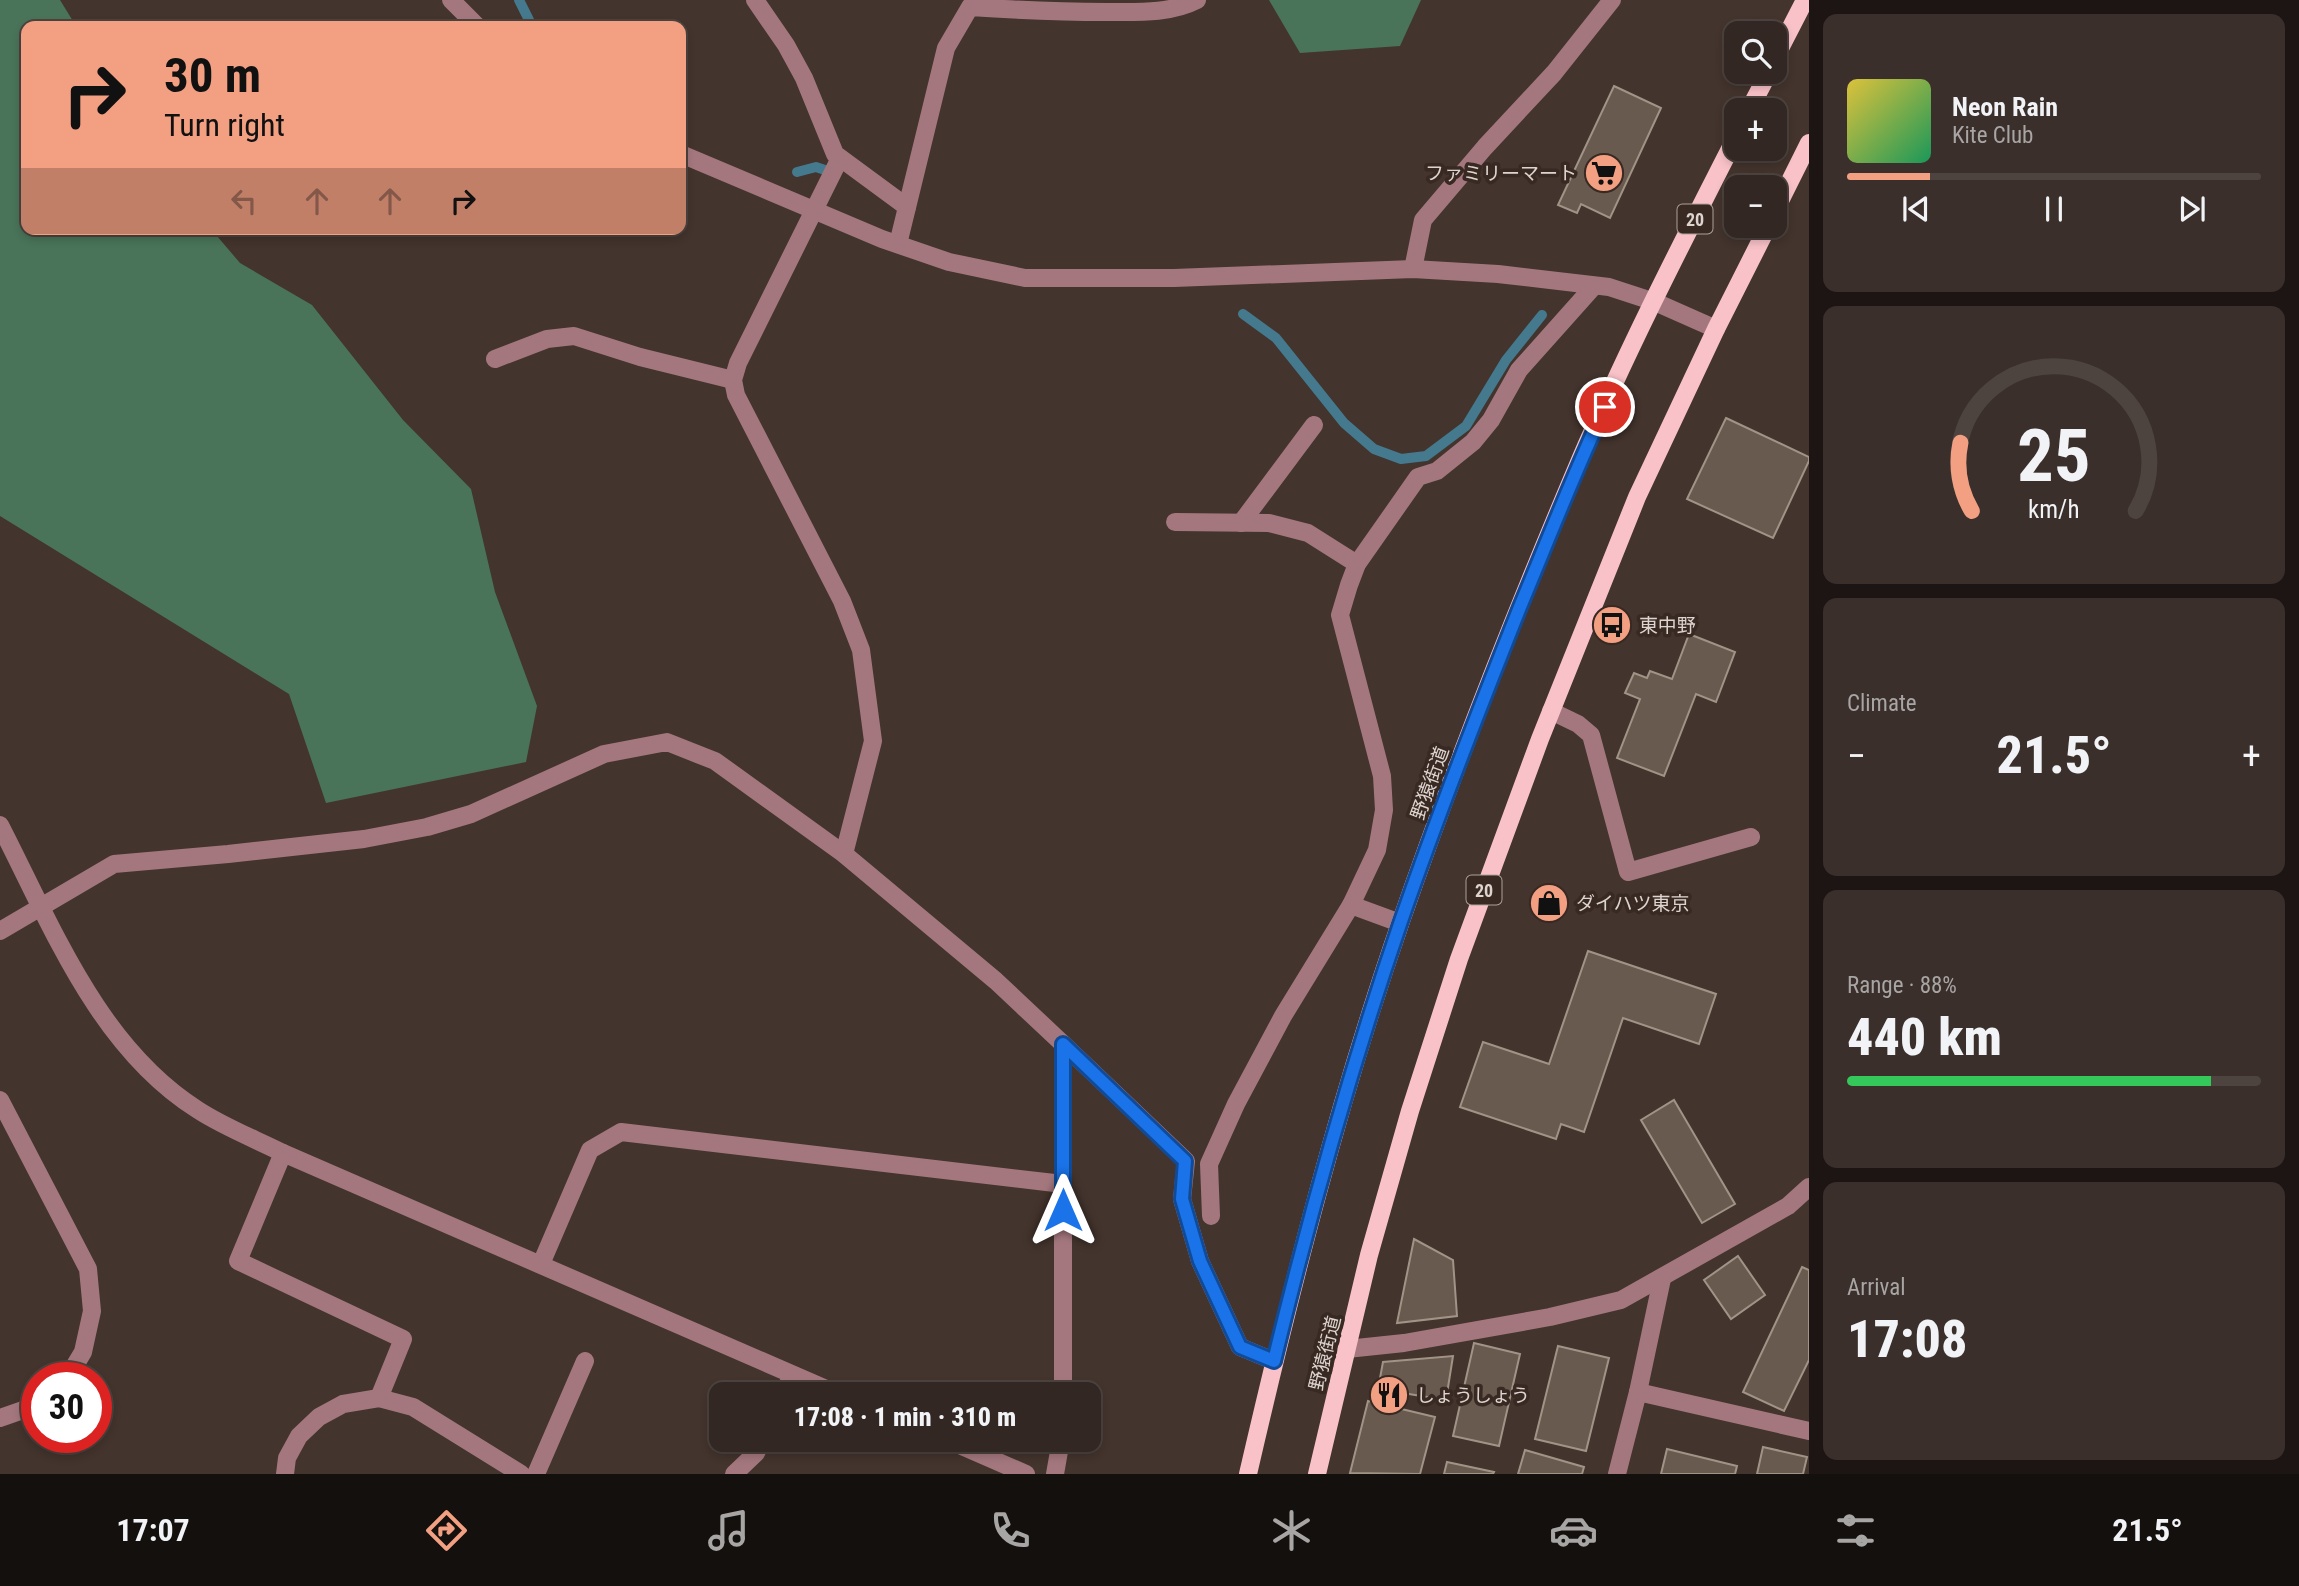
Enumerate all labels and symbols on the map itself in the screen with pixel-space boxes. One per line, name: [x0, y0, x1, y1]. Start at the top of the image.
supermarket icon: ファミリーマート: [1583, 152, 1625, 194]
place label: ファミリーマート: [1425, 162, 1577, 185]
road number: 20: [1678, 204, 1712, 233]
pin: [1575, 377, 1635, 437]
bus stop icon: 東中野: [1591, 604, 1633, 646]
place label: 東中野: [1639, 614, 1696, 637]
street label: 野猿街道: [1406, 743, 1454, 823]
road number: 20: [1466, 876, 1502, 904]
shop icon: ダイハツ東京: [1528, 882, 1570, 924]
place label: ダイハツ東京: [1576, 892, 1690, 915]
position arrow: [1026, 1173, 1100, 1247]
street label: 野猿街道: [1305, 1313, 1345, 1393]
speed limit sign: 30: [21, 1362, 112, 1453]
restaurant icon: しょうしょう: [1368, 1374, 1410, 1416]
place label: しょうしょう: [1416, 1384, 1530, 1407]

